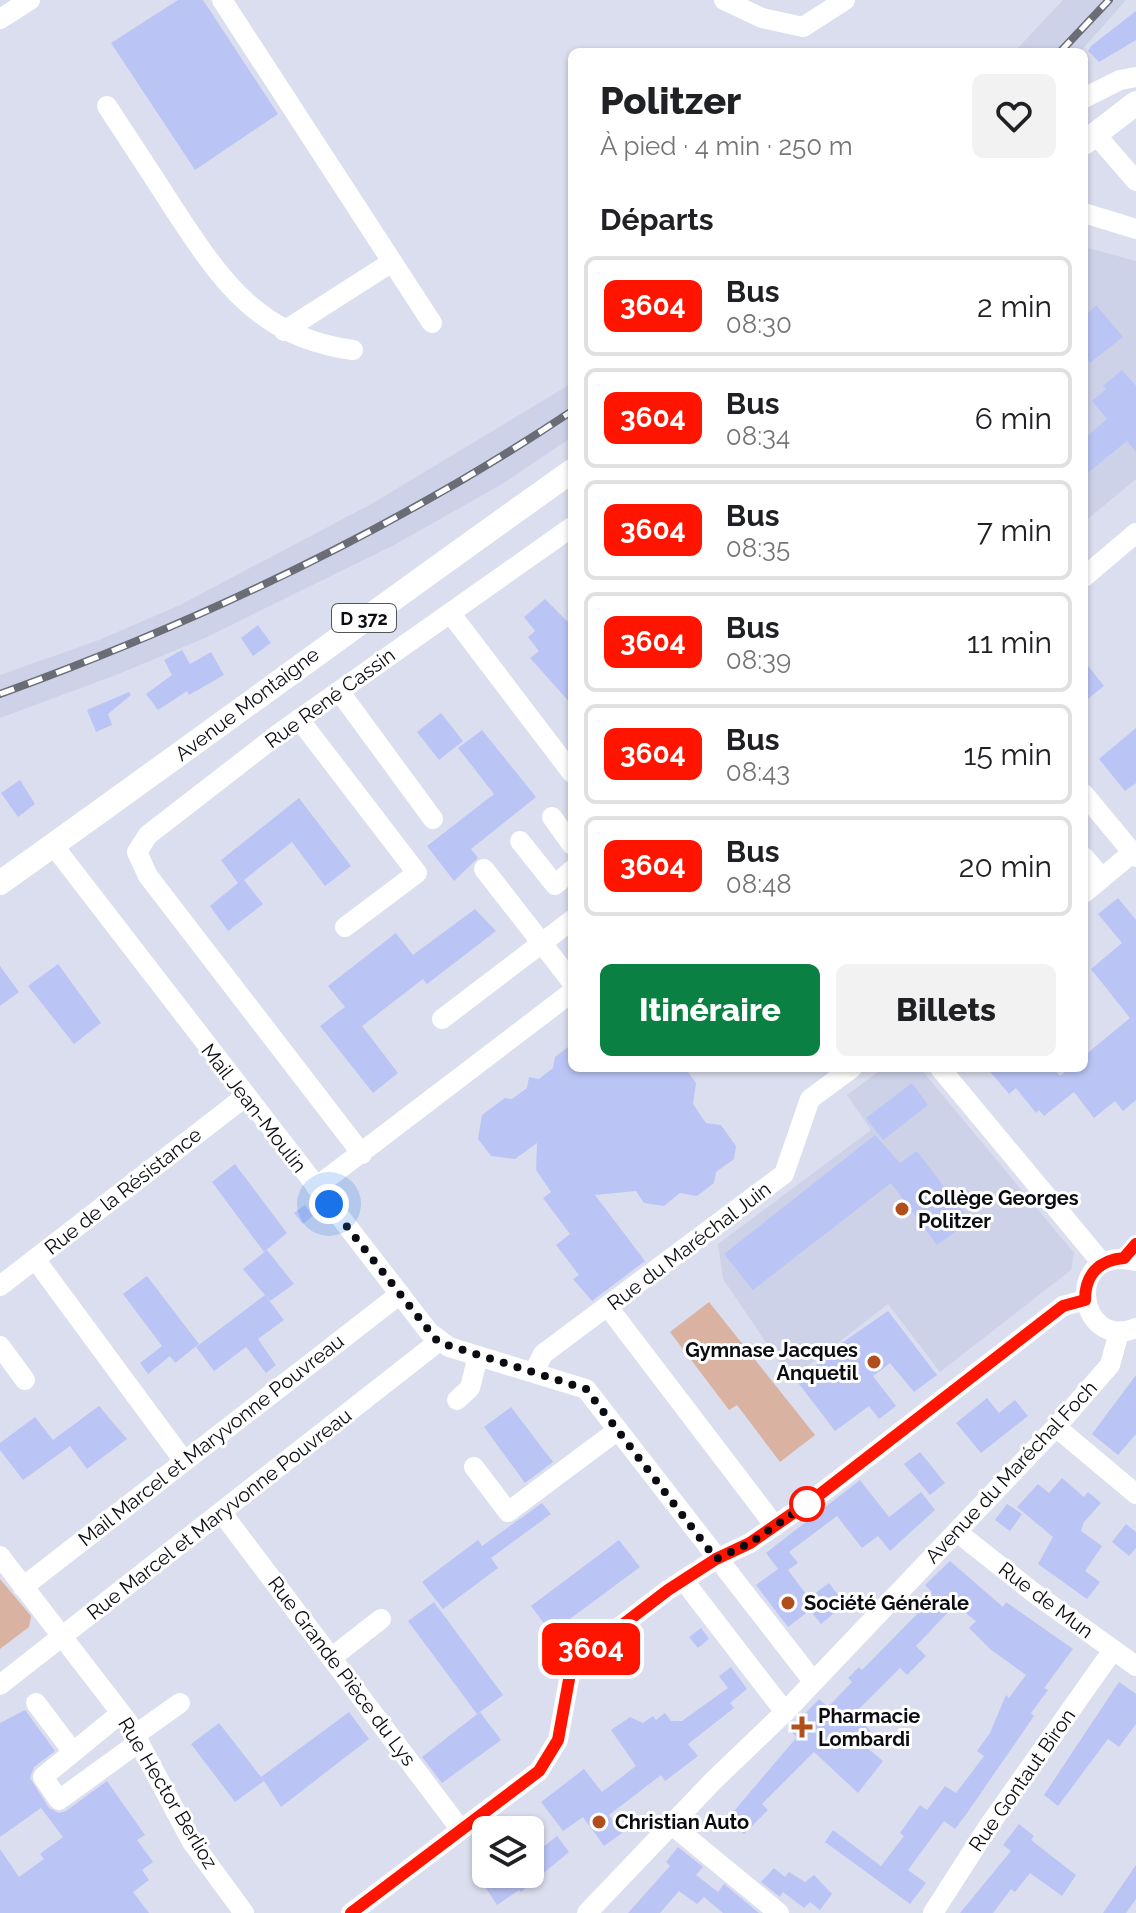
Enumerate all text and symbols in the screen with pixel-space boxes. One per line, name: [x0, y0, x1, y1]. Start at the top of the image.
button: heart: [972, 74, 1056, 158]
text: Politzer: [600, 78, 741, 123]
text: À pied · 4 min · 250 m: [600, 131, 853, 161]
text: Départs: [600, 202, 714, 237]
text: Bus: [726, 274, 780, 309]
text: 3604: [620, 289, 686, 322]
text: 2 min: [977, 289, 1052, 324]
text: 08:30: [726, 309, 792, 339]
text: Bus: [726, 386, 780, 421]
text: 3604: [620, 401, 686, 434]
text: 6 min: [975, 401, 1052, 436]
text: 08:34: [726, 421, 790, 451]
text: Bus: [726, 498, 780, 533]
text: 3604: [620, 513, 686, 546]
text: 7 min: [977, 513, 1052, 548]
text: 08:35: [726, 533, 790, 563]
road number: D 372: [332, 604, 396, 632]
text: Bus: [726, 610, 780, 645]
text: 3604: [620, 625, 686, 658]
text: 11 min: [967, 625, 1052, 660]
street label: Avenue Montaigne: [170, 642, 324, 766]
street label: Rue René Cassin: [260, 643, 400, 753]
text: 08:39: [726, 645, 791, 675]
text: Bus: [726, 722, 780, 757]
text: 3604: [620, 737, 686, 770]
text: 15 min: [964, 737, 1052, 772]
text: 08:43: [726, 757, 790, 787]
text: Bus: [726, 834, 780, 869]
text: 3604: [620, 849, 686, 882]
text: 20 min: [959, 849, 1052, 884]
text: 08:48: [726, 869, 792, 899]
button: Itinéraire: [600, 964, 820, 1056]
button: Billets: [836, 964, 1056, 1056]
street label: Mail Jean-Moulin: [196, 1039, 312, 1177]
street label: Rue de la Résistance: [40, 1122, 206, 1260]
street label: Rue du Maréchal Juin: [603, 1177, 775, 1315]
your location: [309, 1184, 349, 1224]
place label: Collège Georges Politzer: [918, 1186, 1079, 1233]
marker: Collège Georges Politzer: [893, 1200, 911, 1218]
street label: Mail Marcel et Maryvonne Pouvreau: [74, 1329, 348, 1551]
place label: Gymnase Jacques Anquetil: [685, 1338, 859, 1385]
marker: Gymnase Jacques Anquetil: [865, 1353, 883, 1371]
street label: Avenue du Maréchal Foch: [920, 1376, 1102, 1568]
street label: Rue Marcel et Maryvonne Pouvreau: [82, 1403, 356, 1625]
unlabelled marker: [790, 1487, 824, 1521]
street label: Rue de Mun: [994, 1557, 1098, 1643]
street label: Rue Grande Pièce du Lys: [263, 1572, 421, 1770]
place label: Société Générale: [804, 1591, 969, 1615]
marker: Société Générale: [779, 1594, 797, 1612]
line badge: 3604: [535, 1623, 647, 1675]
text: 3604: [558, 1632, 624, 1665]
place label: Pharmacie Lombardi: [818, 1704, 920, 1751]
street label: Rue Gontaut Biron: [964, 1704, 1080, 1856]
street label: Rue Hector Berlioz: [113, 1713, 223, 1873]
marker: Pharmacie Lombardi: [793, 1718, 811, 1736]
place label: Christian Auto: [615, 1810, 749, 1834]
marker: Christian Auto: [590, 1813, 608, 1831]
map controls: [472, 1816, 544, 1888]
button: layers: [472, 1816, 544, 1888]

